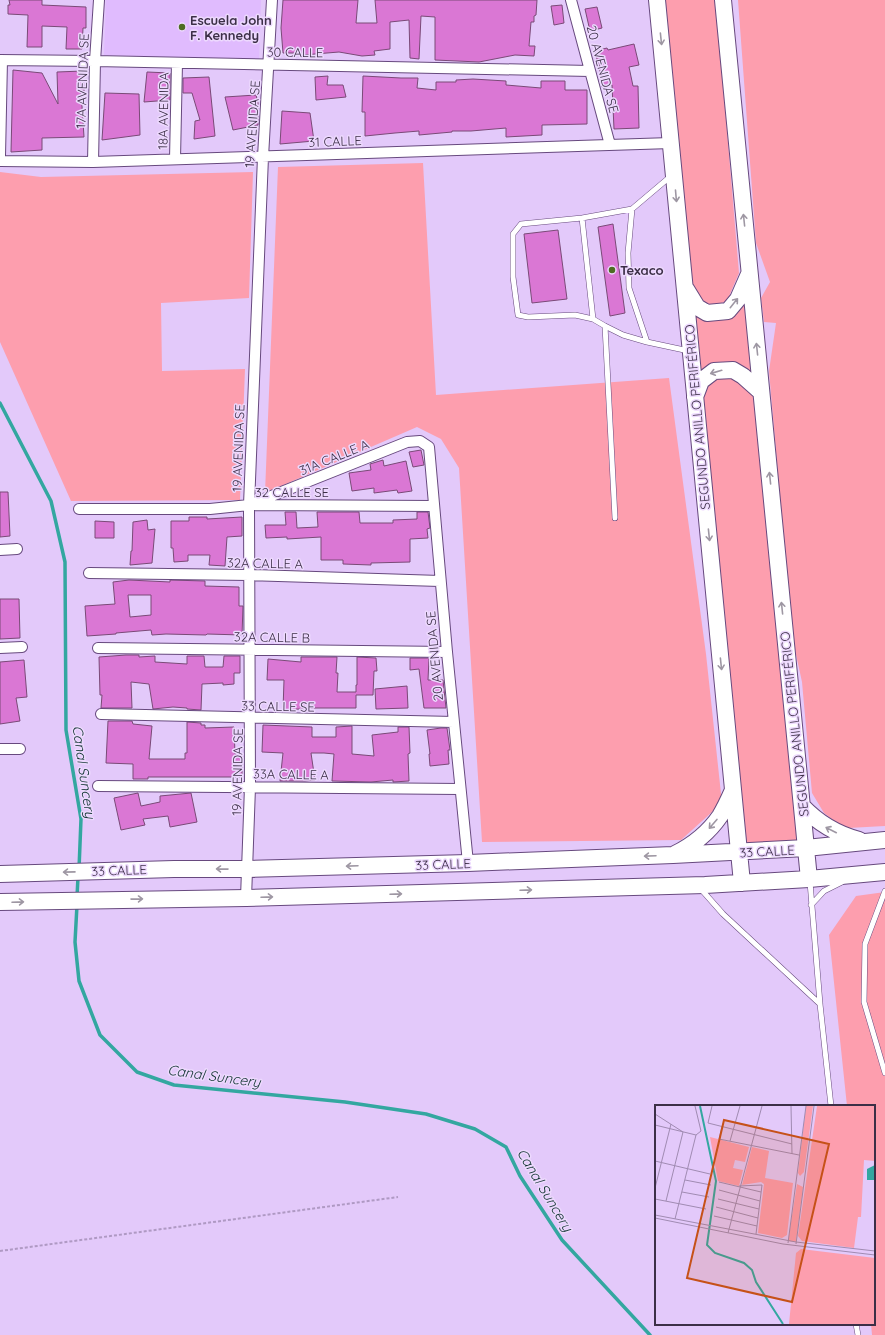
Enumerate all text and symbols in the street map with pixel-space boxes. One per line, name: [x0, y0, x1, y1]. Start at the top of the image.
place label: Escuela John F. Kennedy: [190, 12, 272, 43]
marker: Escuela John F. Kennedy: [177, 22, 187, 32]
street label: 20 AVENIDA SE: [584, 23, 622, 115]
one-way arrow: [657, 32, 664, 45]
street label: 17A AVENIDA SE: [72, 33, 92, 129]
street label: 30 CALLE: [267, 44, 323, 60]
street label: 18A AVENIDA: [154, 72, 172, 150]
street label: 19 AVENIDA SE: [241, 80, 263, 168]
street label: 31 CALLE: [308, 132, 362, 150]
one-way arrow: [672, 189, 680, 202]
one-way arrow: [741, 214, 748, 227]
place label: Texaco: [620, 262, 664, 278]
marker: Texaco: [607, 265, 617, 275]
one-way arrow: [730, 298, 739, 308]
street label: SEGUNDO ANILLO PERIFÉRICO: [681, 324, 713, 510]
one-way arrow: [753, 343, 761, 356]
one-way arrow: [710, 369, 723, 377]
street label: 19 AVENIDA SE: [228, 404, 248, 492]
street label: 31A CALLE A: [297, 436, 372, 478]
one-way arrow: [766, 472, 773, 485]
street label: 32 CALLE SE: [255, 484, 329, 500]
one-way arrow: [705, 528, 712, 541]
street label: 32A CALLE A: [227, 554, 304, 572]
one-way arrow: [779, 602, 786, 615]
street label: 20 AVENIDA SE: [422, 610, 446, 702]
street label: 32A CALLE B: [234, 628, 310, 646]
street label: SEGUNDO ANILLO PERIFÉRICO: [776, 631, 812, 817]
one-way arrow: [717, 657, 725, 670]
street label: 33 CALLE SE: [241, 697, 315, 715]
water label: Canal Suncery: [69, 724, 100, 821]
street label: 19 AVENIDA SE: [228, 728, 246, 816]
street label: 33A CALLE A: [253, 765, 330, 783]
one-way arrow: [709, 818, 718, 829]
one-way arrow: [825, 825, 837, 833]
street label: 33 CALLE: [739, 842, 795, 860]
one-way arrow: [644, 853, 657, 860]
street label: 33 CALLE: [415, 855, 471, 873]
street label: 33 CALLE: [91, 861, 147, 879]
one-way arrow: [346, 863, 359, 870]
one-way arrow: [216, 865, 229, 873]
one-way arrow: [63, 868, 76, 876]
one-way arrow: [519, 886, 532, 894]
one-way arrow: [389, 890, 402, 898]
one-way arrow: [260, 894, 273, 901]
one-way arrow: [130, 895, 143, 903]
one-way arrow: [11, 898, 24, 906]
water label: Canal Suncery: [166, 1061, 263, 1092]
inset map: [655, 1105, 875, 1325]
water label: Canal Suncery: [513, 1145, 577, 1236]

